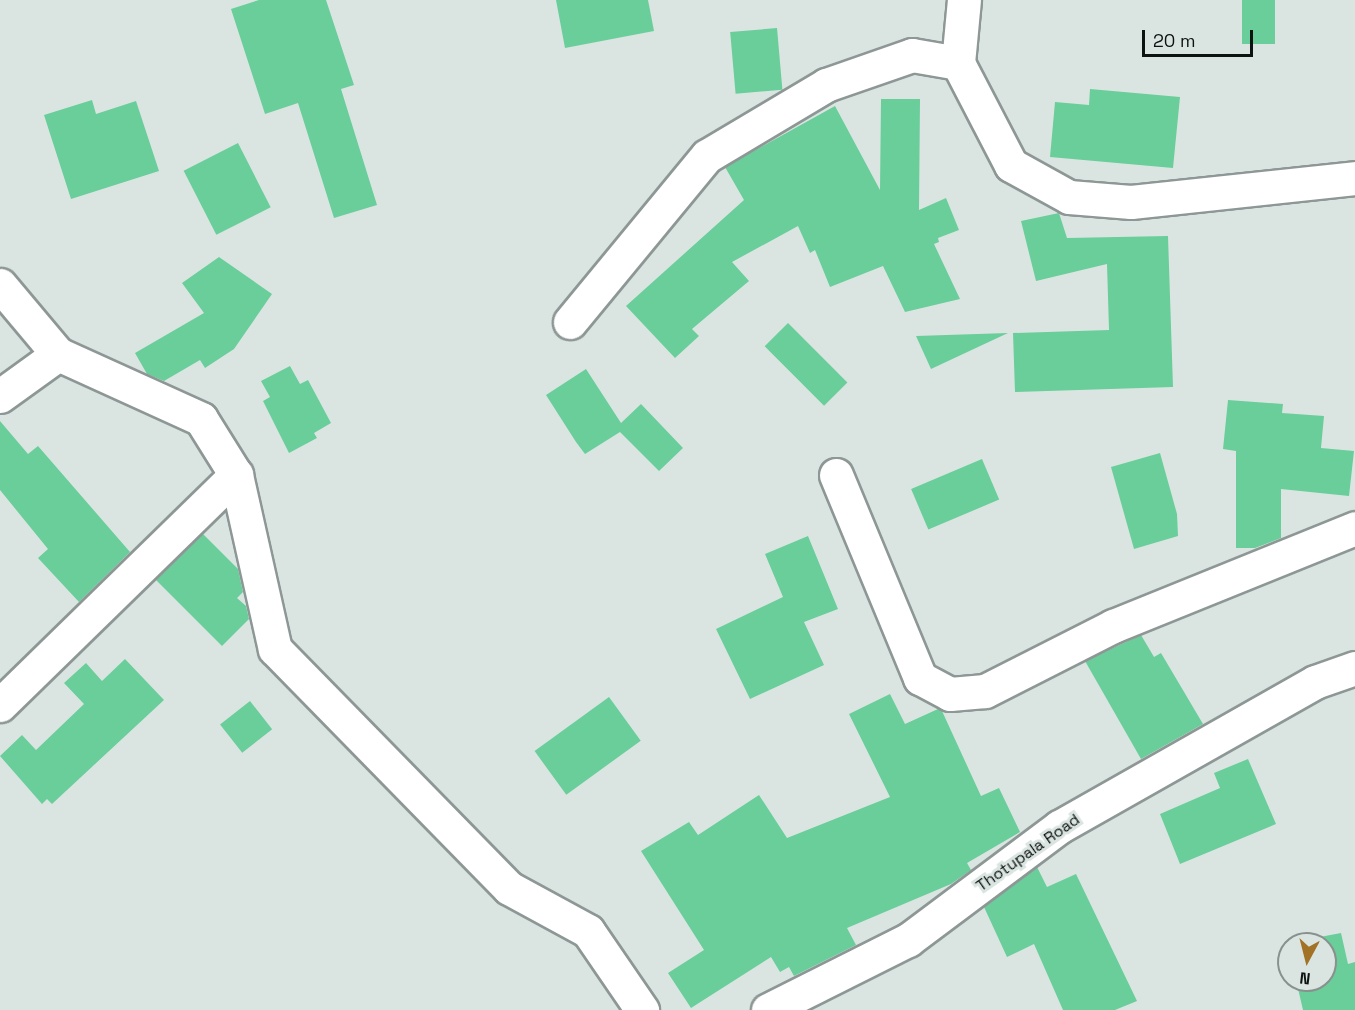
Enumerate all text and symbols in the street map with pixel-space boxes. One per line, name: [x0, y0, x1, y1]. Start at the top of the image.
scale bar: [1145, 18, 1256, 56]
text: 20 m: [1153, 29, 1196, 52]
street label: Thotupala Road: [973, 810, 1083, 896]
north arrow: [1277, 932, 1337, 992]
text: N: [1298, 967, 1312, 989]

